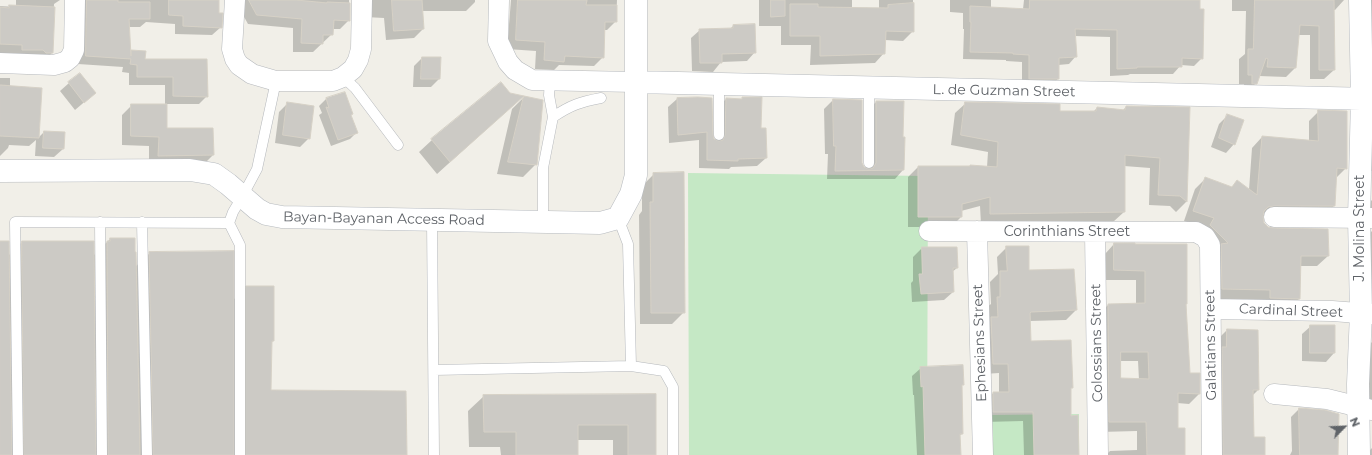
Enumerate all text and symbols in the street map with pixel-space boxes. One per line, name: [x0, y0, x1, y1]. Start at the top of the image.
street label: L. de Guzman Street: [932, 81, 1076, 101]
street label: J. Molina Street: [1352, 175, 1368, 281]
street label: Bayan-Bayanan Access Road: [283, 209, 485, 229]
street label: Corinthians Street: [1004, 224, 1130, 240]
street label: Colossians Street: [1088, 283, 1106, 403]
street label: Ephesians Street: [970, 284, 990, 402]
street label: Galatians Street: [1202, 289, 1220, 401]
street label: Cardinal Street: [1239, 301, 1343, 321]
north arrow: [1324, 407, 1364, 447]
text: N: [1347, 415, 1363, 429]

